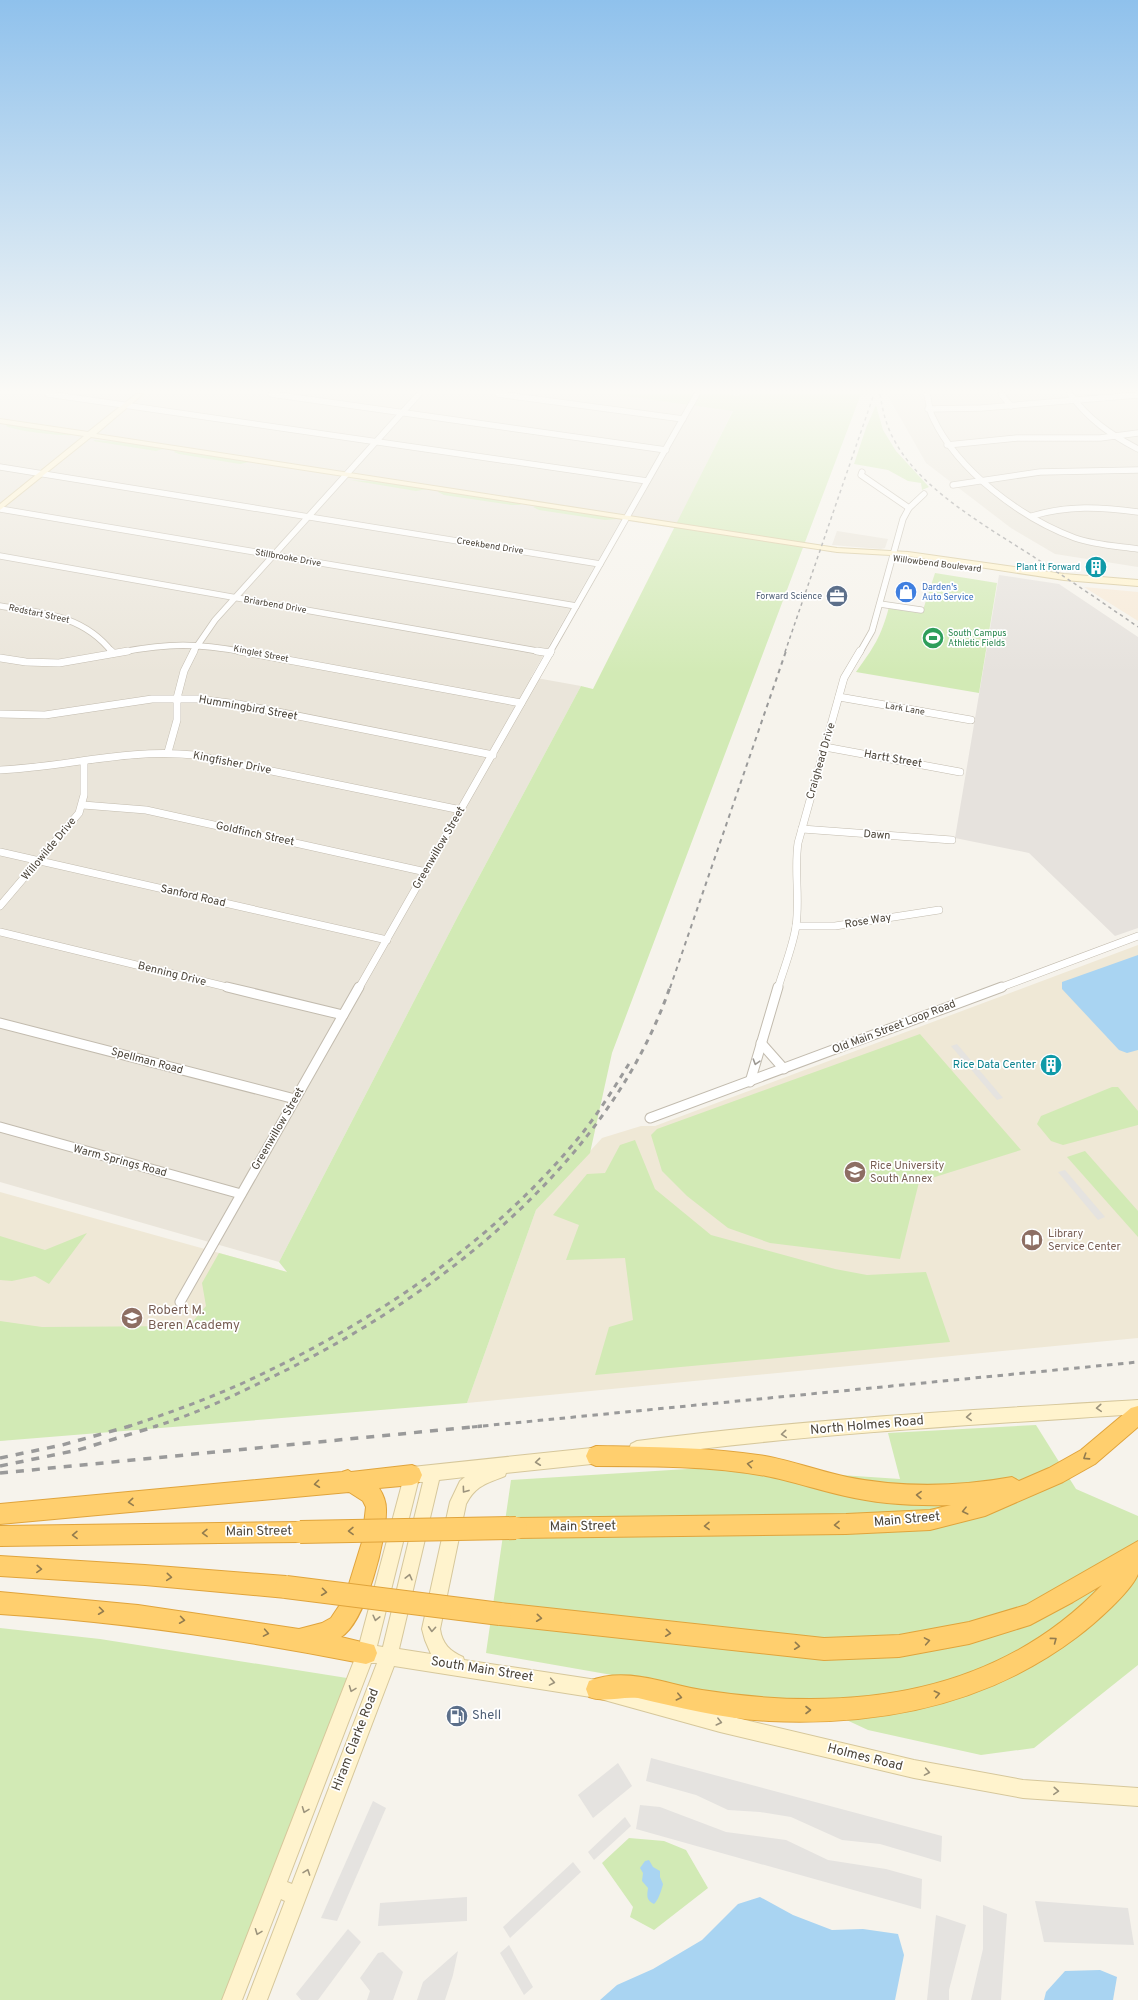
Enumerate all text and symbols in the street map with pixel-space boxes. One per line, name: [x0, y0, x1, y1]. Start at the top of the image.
street label: Creekbend Drive: [456, 535, 524, 557]
street label: Stillbrooke Drive: [254, 547, 322, 569]
street label: Willowbend Boulevard: [892, 553, 982, 575]
building icon: Plant It Forward: [1083, 554, 1109, 580]
place label: Plant It Forward: [1016, 562, 1080, 573]
shop icon: Darden's Auto Service: [893, 579, 919, 605]
place label: Darden's Auto Service: [922, 582, 974, 603]
office icon: Forward Science: [824, 583, 850, 609]
place label: Forward Science: [756, 591, 822, 602]
street label: Briarbend Drive: [243, 594, 308, 616]
street label: Redstart Street: [8, 602, 70, 626]
sports icon: South Campus Athletic Fields: [920, 625, 946, 651]
place label: South Campus Athletic Fields: [948, 628, 1007, 649]
street label: Kinglet Street: [233, 643, 289, 665]
street label: Hummingbird Street: [197, 692, 299, 724]
street label: Lark Lane: [884, 700, 926, 718]
street label: Craighead Drive: [803, 721, 839, 801]
street label: Hartt Street: [863, 747, 923, 771]
street label: Kingfisher Drive: [192, 749, 272, 777]
street label: Greenwillow Street: [410, 804, 468, 892]
street label: Willowilde Drive: [19, 815, 80, 883]
street label: Goldfinch Street: [214, 819, 296, 849]
street label: Dawn: [863, 827, 891, 843]
street label: Sanford Road: [159, 882, 227, 910]
street label: Rose Way: [844, 910, 892, 932]
street label: Benning Drive: [136, 959, 208, 989]
street label: Old Main Street Loop Road: [830, 997, 958, 1057]
street label: Spellman Road: [109, 1045, 185, 1077]
building icon: Rice Data Center: [1038, 1052, 1064, 1078]
place label: Rice Data Center: [953, 1058, 1037, 1072]
one-way arrow: [752, 1059, 760, 1066]
street label: Greenwillow Street: [249, 1085, 307, 1173]
street label: Warm Springs Road: [72, 1142, 168, 1180]
school or university icon: Rice University South Annex: [842, 1159, 868, 1185]
place label: Rice University South Annex: [870, 1159, 944, 1186]
library icon: Library Service Center: [1019, 1227, 1045, 1253]
place label: Library Service Center: [1048, 1227, 1122, 1254]
place label: Robert M. Beren Academy: [148, 1303, 240, 1334]
school or university icon: Robert M. Beren Academy: [119, 1305, 145, 1331]
one-way arrow: [1096, 1404, 1102, 1413]
street label: North Holmes Road: [810, 1413, 924, 1439]
one-way arrow: [966, 1413, 972, 1422]
one-way arrow: [781, 1429, 787, 1438]
one-way arrow: [1083, 1452, 1090, 1460]
one-way arrow: [535, 1457, 541, 1466]
one-way arrow: [747, 1460, 753, 1469]
one-way arrow: [314, 1479, 320, 1488]
one-way arrow: [463, 1485, 470, 1492]
one-way arrow: [916, 1491, 922, 1499]
one-way arrow: [128, 1498, 134, 1507]
one-way arrow: [962, 1506, 969, 1515]
street label: Main Street: [873, 1509, 941, 1531]
street label: Main Street: [550, 1518, 616, 1536]
one-way arrow: [834, 1521, 840, 1529]
one-way arrow: [704, 1522, 710, 1530]
street label: Main Street: [226, 1523, 292, 1541]
one-way arrow: [348, 1527, 354, 1535]
one-way arrow: [202, 1529, 208, 1537]
one-way arrow: [72, 1531, 78, 1539]
one-way arrow: [36, 1564, 42, 1573]
one-way arrow: [166, 1572, 172, 1581]
one-way arrow: [404, 1574, 413, 1581]
one-way arrow: [321, 1587, 327, 1596]
one-way arrow: [97, 1606, 104, 1615]
one-way arrow: [536, 1613, 542, 1622]
one-way arrow: [372, 1614, 381, 1621]
one-way arrow: [179, 1615, 185, 1624]
one-way arrow: [428, 1626, 437, 1632]
one-way arrow: [262, 1628, 269, 1637]
one-way arrow: [665, 1628, 671, 1637]
one-way arrow: [924, 1637, 930, 1646]
one-way arrow: [1050, 1638, 1057, 1645]
one-way arrow: [794, 1642, 801, 1651]
street label: South Main Street: [430, 1654, 534, 1686]
one-way arrow: [549, 1677, 555, 1686]
one-way arrow: [349, 1685, 357, 1693]
street label: Hiram Clarke Road: [329, 1686, 383, 1794]
one-way arrow: [934, 1691, 940, 1699]
one-way arrow: [676, 1692, 683, 1700]
fuel station icon: Shell: [444, 1703, 470, 1729]
one-way arrow: [805, 1706, 811, 1714]
place label: Shell: [472, 1708, 501, 1724]
one-way arrow: [716, 1718, 722, 1726]
street label: Holmes Road: [826, 1741, 904, 1775]
one-way arrow: [924, 1767, 931, 1776]
one-way arrow: [1053, 1786, 1059, 1795]
one-way arrow: [301, 1807, 309, 1814]
one-way arrow: [302, 1869, 310, 1876]
one-way arrow: [255, 1928, 263, 1935]

